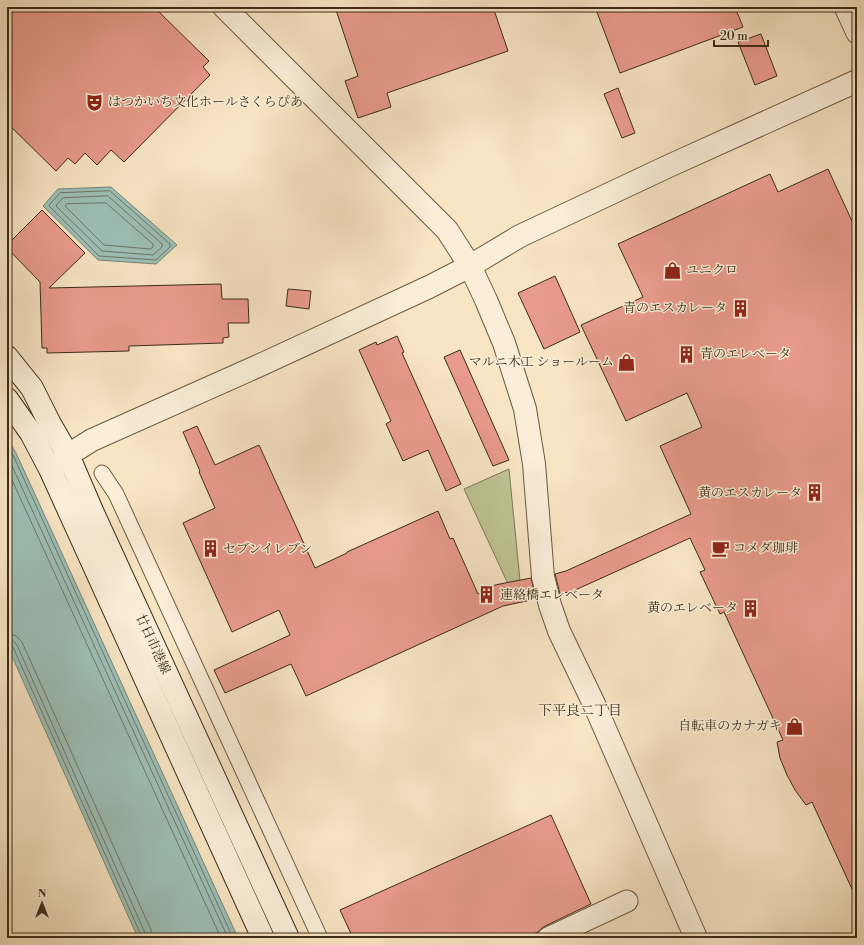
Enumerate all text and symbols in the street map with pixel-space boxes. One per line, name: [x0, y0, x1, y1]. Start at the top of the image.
scale bar: [714, 22, 768, 48]
text: 20 m: [720, 29, 748, 44]
theatre icon: はつかいち文化ホールさくらぴあ: [85, 92, 105, 112]
place label: はつかいち文化ホールさくらぴあ: [108, 94, 303, 110]
shop icon: ユニクロ: [663, 260, 683, 280]
place label: ユニクロ: [686, 262, 738, 278]
building icon: 青のエスカレータ: [730, 298, 750, 318]
place label: 青のエスカレータ: [623, 300, 727, 316]
building icon: 青のエレベータ: [677, 344, 697, 364]
place label: 青のエレベータ: [700, 346, 791, 362]
shop icon: マルニ木工 ショールーム: [617, 352, 637, 372]
place label: マルニ木工 ショールーム: [469, 354, 614, 370]
building icon: 黄のエスカレータ: [805, 483, 825, 503]
place label: 黄のエスカレータ: [698, 485, 802, 501]
cafe icon: コメダ珈琲: [710, 538, 730, 558]
building icon: セブンイレブン: [200, 539, 220, 559]
place label: コメダ珈琲: [733, 540, 798, 556]
place label: セブンイレブン: [223, 541, 312, 557]
building icon: 連絡橋エレベータ: [477, 585, 497, 605]
place label: 連絡橋エレベータ: [500, 587, 604, 603]
building icon: 黄のエレベータ: [741, 598, 761, 618]
place label: 黄のエレベータ: [647, 600, 738, 616]
street label: 廿日市港線: [132, 611, 174, 677]
district label: 下平良二丁目: [538, 702, 622, 720]
shop icon: 自転車のカナガキ: [785, 716, 805, 736]
place label: 自転車のカナガキ: [678, 718, 782, 734]
north arrow: [22, 883, 62, 923]
text: N: [38, 887, 47, 901]

